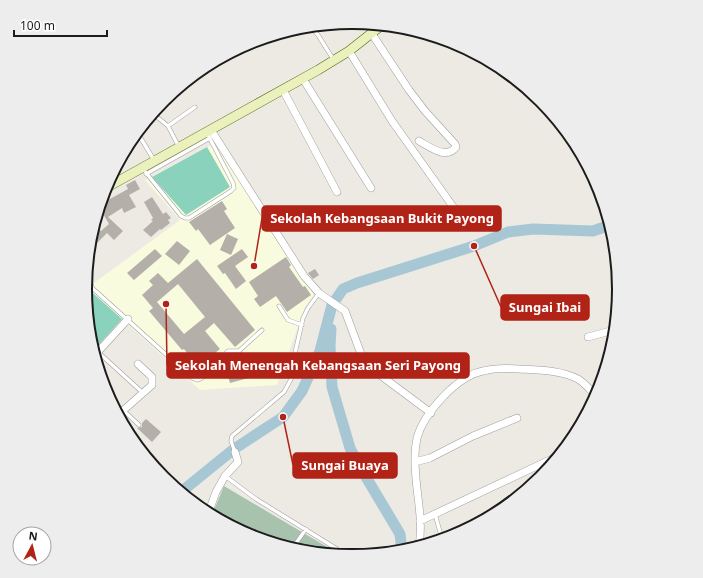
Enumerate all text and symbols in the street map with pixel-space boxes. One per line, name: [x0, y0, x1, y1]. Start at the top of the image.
scale bar: [14, 12, 107, 38]
text: 100 m: [20, 17, 55, 34]
callout: Sekolah Kebangsaan Bukit Payong: [262, 206, 501, 231]
text: Sekolah Kebangsaan Bukit Payong: [270, 209, 494, 227]
callout: Sungai Ibai: [501, 295, 589, 320]
text: Sungai Ibai: [509, 298, 581, 316]
callout: Sekolah Menengah Kebangsaan Seri Payong: [167, 353, 469, 378]
text: Sekolah Menengah Kebangsaan Seri Payong: [175, 356, 461, 374]
callout: Sungai Buaya: [293, 453, 397, 478]
text: Sungai Buaya: [301, 456, 389, 474]
north arrow: [12, 526, 52, 566]
text: N: [28, 528, 39, 544]

